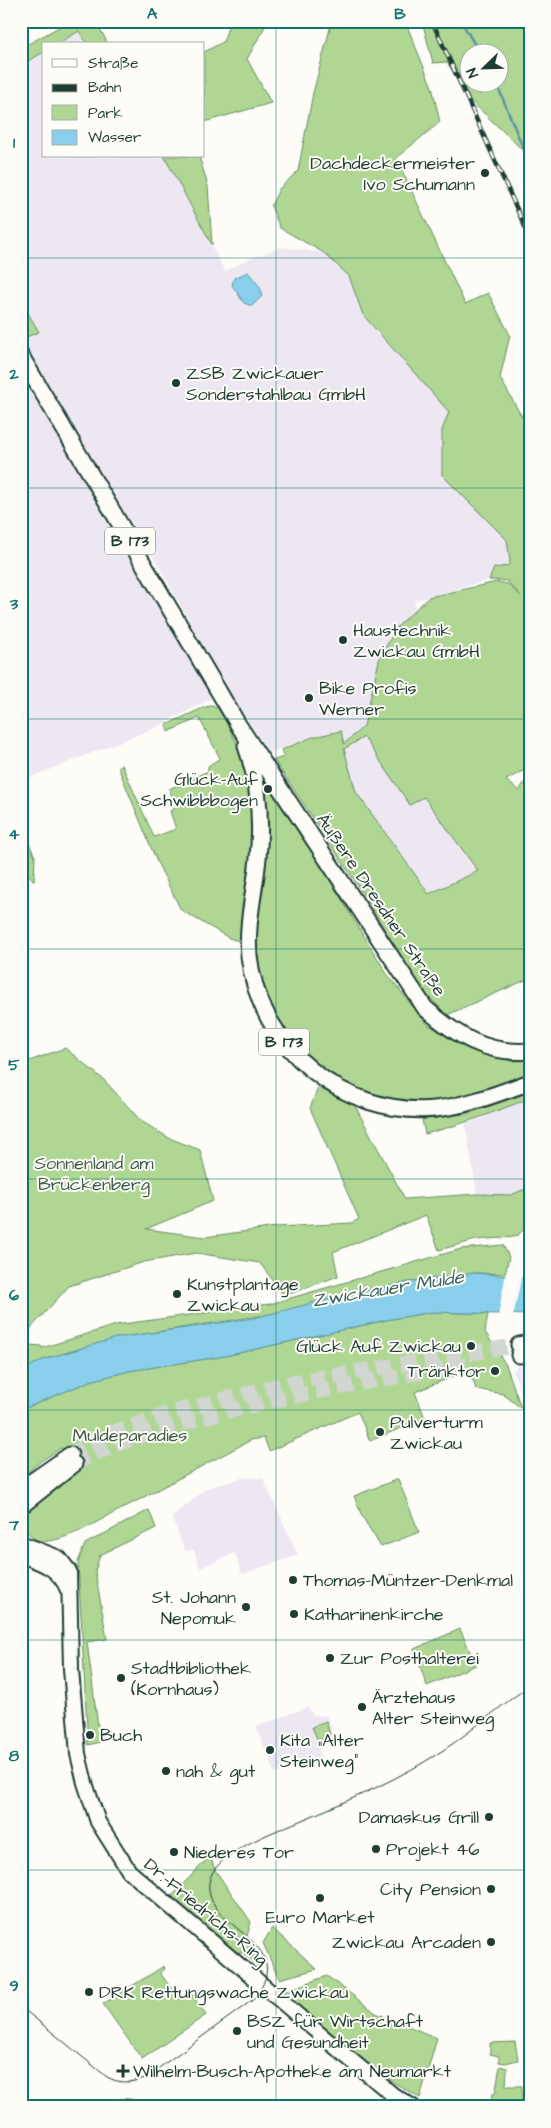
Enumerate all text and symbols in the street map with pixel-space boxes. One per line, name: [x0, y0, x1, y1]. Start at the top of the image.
text: A: [147, 3, 158, 25]
text: B: [394, 3, 406, 25]
legend: [42, 42, 205, 158]
north arrow: [458, 42, 508, 92]
text: Straße: [88, 53, 138, 74]
text: N: [462, 65, 484, 81]
text: Bahn: [88, 77, 122, 98]
text: Park: [88, 103, 123, 124]
text: Wasser: [88, 127, 141, 148]
text: 1: [13, 132, 16, 154]
place label: Dachdeckermeister Ivo Schumann: [310, 151, 475, 197]
marker: Dachdeckermeister Ivo Schumann: [479, 167, 491, 179]
place label: ZSB Zwickauer Sonderstahlbau GmbH: [186, 361, 366, 407]
text: 2: [8, 363, 19, 385]
marker: ZSB Zwickauer Sonderstahlbau GmbH: [170, 377, 182, 389]
road number: B 173: [105, 528, 155, 554]
text: 3: [9, 593, 19, 615]
place label: Haustechnik Zwickau GmbH: [353, 618, 480, 664]
marker: Haustechnik Zwickau GmbH: [337, 634, 349, 646]
place label: Bike Profis Werner: [319, 676, 417, 722]
marker: Bike Profis Werner: [303, 692, 315, 704]
place label: Glück-Auf Schwibbbogen: [140, 767, 258, 814]
marker: Glück-Auf Schwibbbogen: [262, 783, 274, 795]
street label: Äußere Dresdner Straße: [310, 808, 452, 1002]
text: 4: [9, 823, 20, 845]
road number: B 173: [259, 1028, 309, 1056]
text: 5: [8, 1054, 20, 1076]
park label: Sonnenland am Brückenberg: [34, 1151, 154, 1198]
water label: Zwickauer Mulde: [310, 1263, 467, 1314]
place label: Kunstplantage Zwickau: [187, 1272, 299, 1318]
text: 6: [9, 1284, 19, 1306]
marker: Kunstplantage Zwickau: [171, 1288, 183, 1300]
place label: Glück Auf Zwickau: [296, 1334, 461, 1359]
marker: Glück Auf Zwickau: [465, 1340, 477, 1352]
place label: Tränktor: [407, 1359, 485, 1384]
marker: Tränktor: [489, 1365, 501, 1377]
place label: Pulverturm Zwickau: [390, 1410, 483, 1456]
park label: Muldeparadies: [73, 1423, 187, 1448]
marker: Pulverturm Zwickau: [374, 1426, 386, 1438]
text: 7: [8, 1514, 19, 1536]
place label: Thomas-Müntzer-Denkmal: [303, 1568, 513, 1593]
marker: Thomas-Müntzer-Denkmal: [287, 1574, 299, 1586]
place label: St. Johann Nepomuk: [152, 1585, 236, 1631]
marker: St. Johann Nepomuk: [240, 1601, 252, 1613]
place label: Katharinenkirche: [304, 1602, 444, 1627]
marker: Katharinenkirche: [288, 1608, 300, 1620]
place label: Zur Posthalterei: [340, 1646, 479, 1671]
marker: Zur Posthalterei: [324, 1652, 336, 1664]
place label: Stadtbibliothek (Kornhaus): [131, 1656, 251, 1702]
marker: Stadtbibliothek (Kornhaus): [115, 1672, 127, 1684]
place label: Ärztehaus Alter Steinweg: [372, 1685, 494, 1732]
marker: Ärztehaus Alter Steinweg: [356, 1701, 368, 1713]
place label: Buch: [100, 1723, 142, 1748]
place label: Kita „Alter Steinweg“: [280, 1728, 364, 1775]
marker: Buch: [84, 1729, 96, 1741]
marker: Kita „Alter Steinweg“: [264, 1744, 276, 1756]
text: 8: [9, 1745, 20, 1767]
place label: nah & gut: [176, 1759, 256, 1785]
marker: nah & gut: [160, 1765, 172, 1777]
place label: Damaskus Grill: [359, 1805, 479, 1830]
marker: Damaskus Grill: [483, 1811, 495, 1823]
place label: Projekt 46: [386, 1837, 480, 1862]
place label: Niederes Tor: [184, 1840, 294, 1865]
marker: Projekt 46: [370, 1843, 382, 1855]
marker: Niederes Tor: [168, 1846, 180, 1858]
street label: Dr.-Friedrichs-Ring: [138, 1853, 273, 1972]
place label: City Pension: [380, 1877, 481, 1903]
marker: City Pension: [485, 1883, 497, 1895]
marker: Euro Market: [314, 1892, 326, 1904]
place label: Euro Market: [265, 1905, 375, 1930]
place label: Zwickau Arcaden: [332, 1930, 481, 1955]
marker: Zwickau Arcaden: [485, 1936, 497, 1948]
text: 9: [9, 1975, 19, 1997]
place label: DRK Rettungswache Zwickau: [99, 1980, 348, 2006]
marker: DRK Rettungswache Zwickau: [83, 1986, 95, 1998]
place label: BSZ für Wirtschaft und Gesundheit: [247, 2009, 424, 2055]
marker: BSZ für Wirtschaft und Gesundheit: [231, 2025, 243, 2037]
place label: Wilhelm-Busch-Apotheke am Neumarkt: [133, 2059, 452, 2084]
marker: Wilhelm-Busch-Apotheke am Neumarkt: [117, 2065, 129, 2077]

